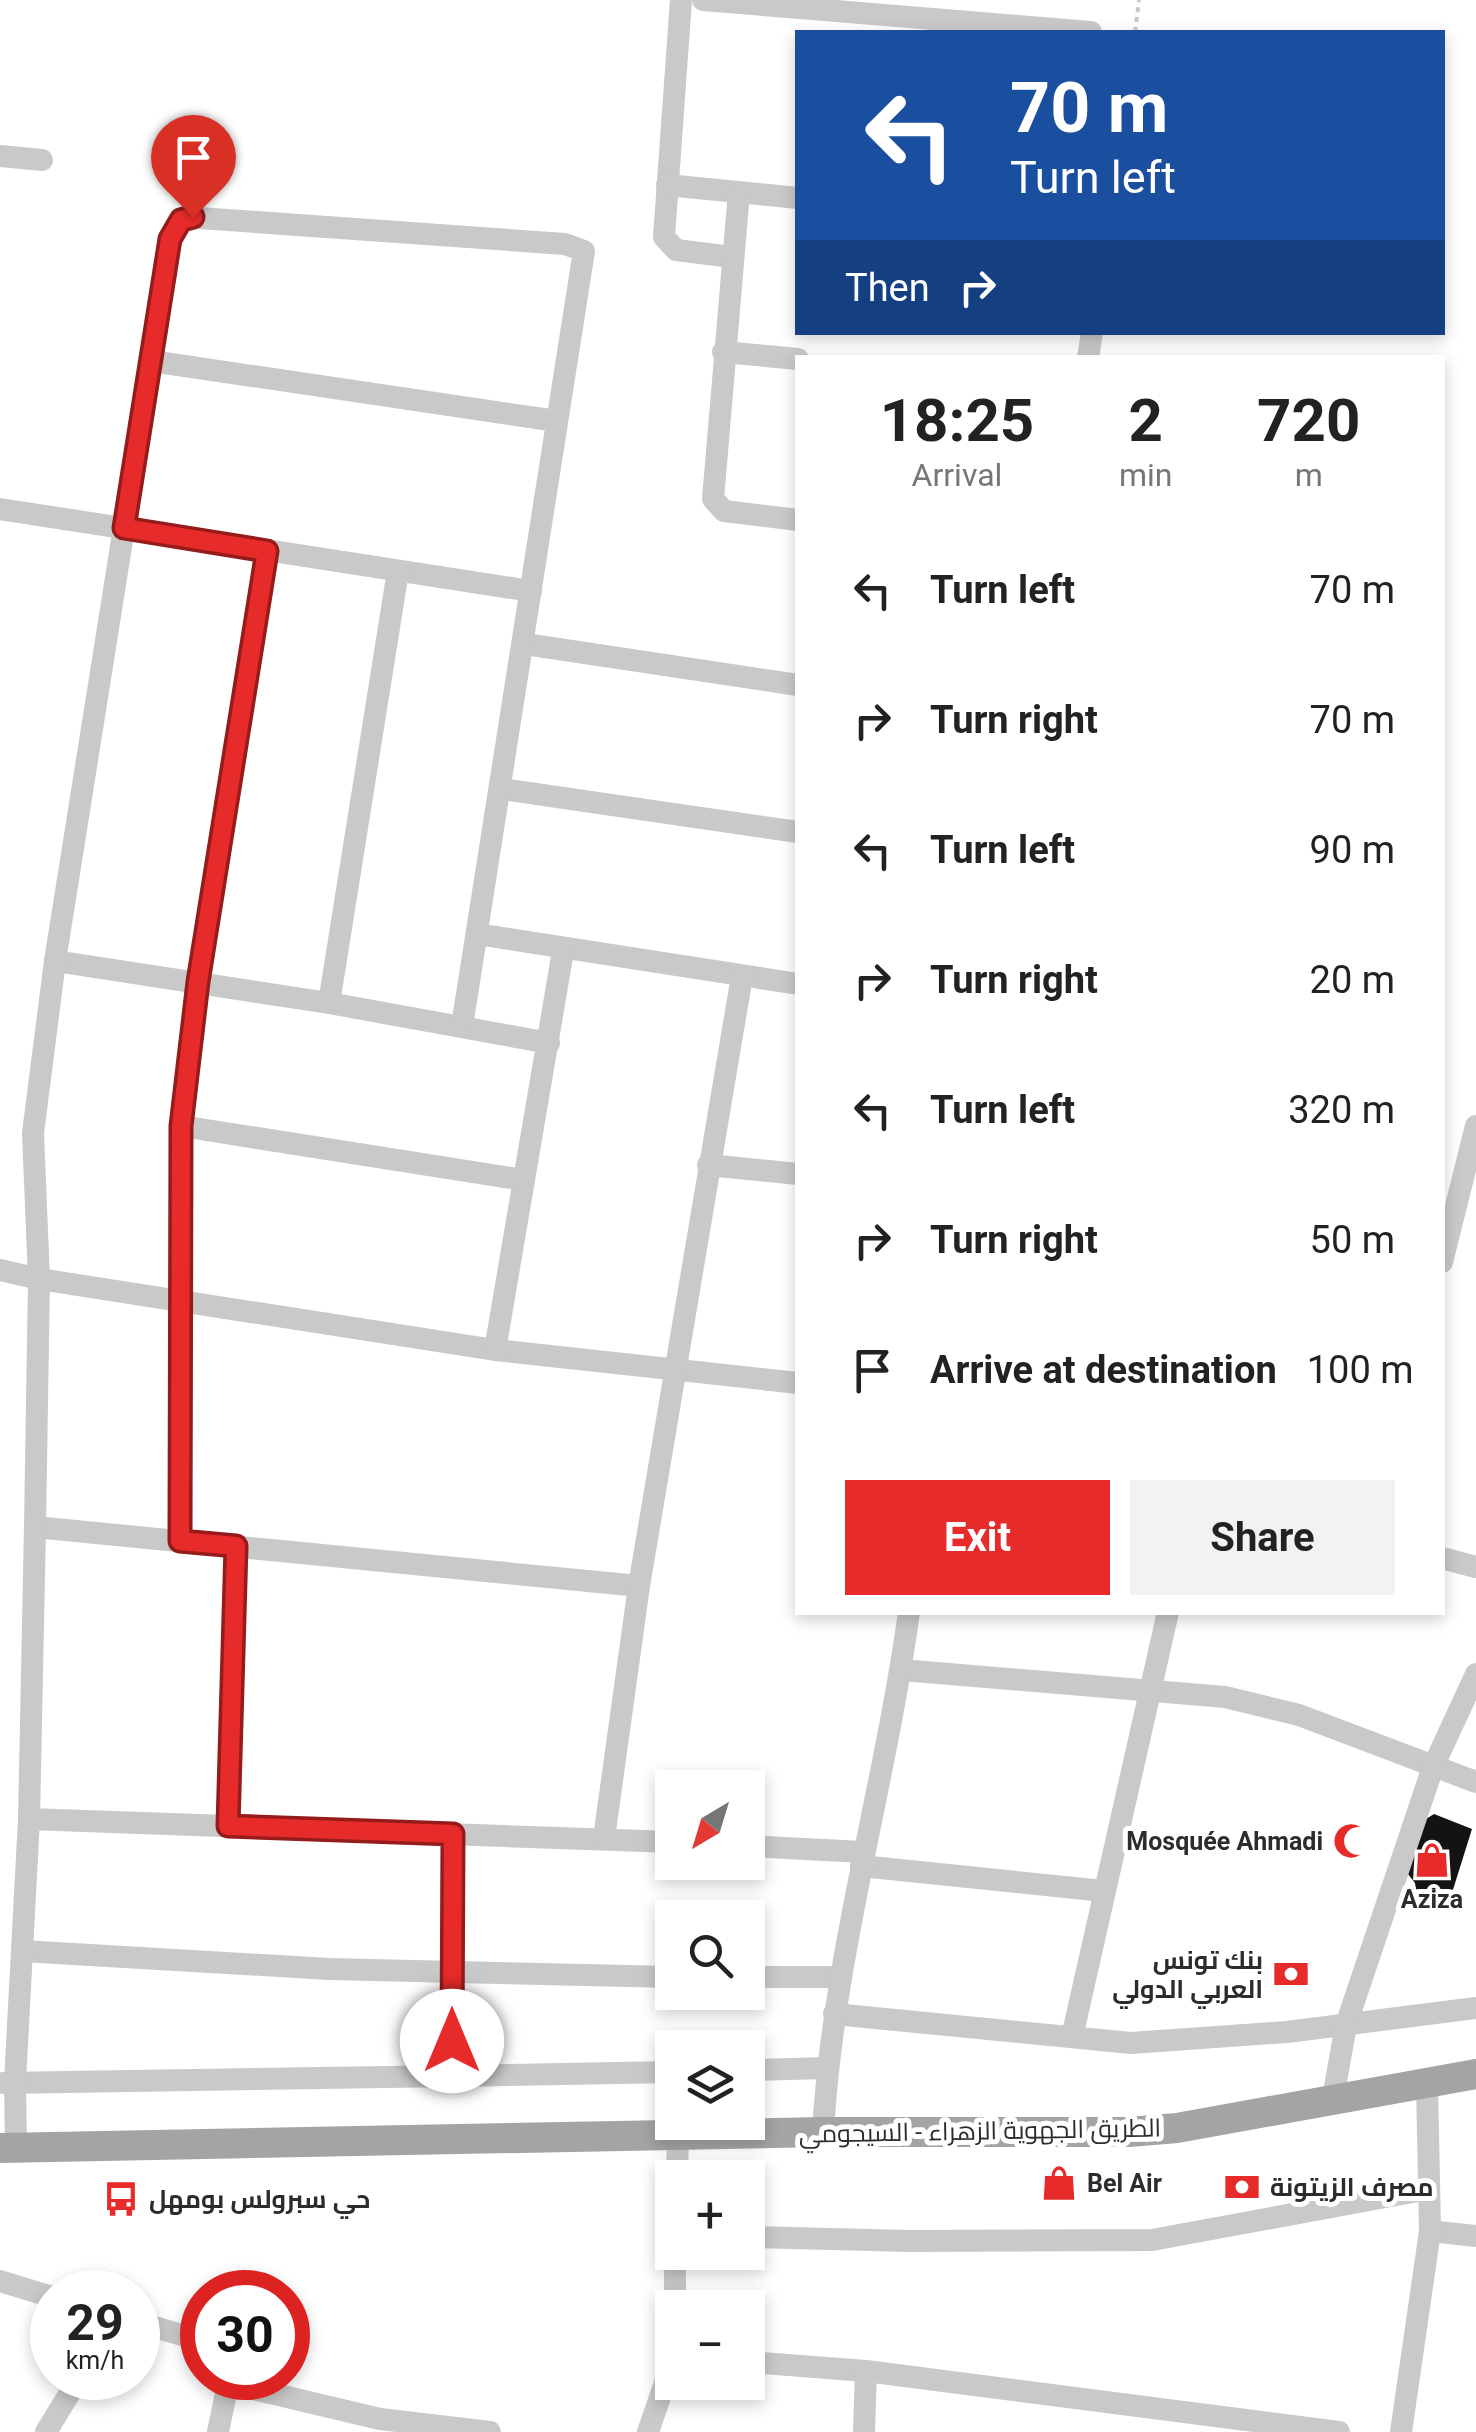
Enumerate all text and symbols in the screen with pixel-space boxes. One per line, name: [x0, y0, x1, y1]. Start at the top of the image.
text: 70 m: [1010, 67, 1168, 149]
icon: left: [845, 70, 975, 200]
pin: [151, 115, 236, 218]
icon: arrive: [166, 130, 221, 185]
text: Turn left: [1010, 151, 1176, 204]
icon: right: [950, 260, 1005, 315]
text: Then: [845, 266, 930, 310]
text: 18:25: [880, 385, 1034, 456]
text: 2: [1128, 385, 1163, 456]
text: 720: [1257, 385, 1360, 456]
text: Arrival: [912, 456, 1002, 494]
text: min: [1119, 456, 1172, 494]
text: m: [1295, 456, 1323, 494]
icon: left: [845, 563, 900, 618]
text: Turn left: [930, 568, 1075, 612]
text: 70 m: [1310, 568, 1395, 612]
icon: right: [845, 693, 900, 748]
text: Turn right: [930, 698, 1098, 742]
text: 70 m: [1310, 698, 1395, 742]
icon: left: [845, 823, 900, 878]
text: Turn left: [930, 828, 1075, 872]
text: 90 m: [1310, 828, 1395, 872]
icon: right: [845, 953, 900, 1008]
text: Turn right: [930, 958, 1098, 1002]
text: 20 m: [1310, 958, 1395, 1002]
icon: left: [845, 1083, 900, 1138]
text: Turn left: [930, 1088, 1075, 1132]
text: 320 m: [1288, 1088, 1395, 1132]
icon: right: [845, 1213, 900, 1268]
text: Turn right: [930, 1218, 1098, 1262]
text: 50 m: [1310, 1218, 1395, 1262]
icon: arrive: [845, 1343, 900, 1398]
text: Arrive at destination: [930, 1348, 1277, 1392]
text: 100 m: [1307, 1348, 1414, 1392]
button: Exit: [845, 1480, 1110, 1595]
button: Share: [1130, 1480, 1395, 1595]
north arrow: [655, 1770, 765, 1880]
map controls: [655, 1770, 765, 2400]
mosque icon: Mosquée Ahmadi: [1332, 1822, 1370, 1860]
place label: Mosquée Ahmadi: [1126, 1827, 1323, 1856]
shop icon: Aziza: [1413, 1841, 1451, 1879]
place label: Aziza: [1401, 1885, 1463, 1914]
button: search: [655, 1900, 765, 2010]
place label: بنك تونس العربي الدولي: [1112, 1946, 1263, 2009]
bank icon: بنك تونس العربي الدولي: [1272, 1955, 1310, 1993]
position arrow: [400, 1989, 504, 2093]
button: layers: [655, 2030, 765, 2140]
street label: الطريق الجهوية الزهراء - السيجومي: [799, 2113, 1161, 2154]
button: +: [655, 2160, 765, 2270]
shop icon: Bel Air: [1040, 2164, 1078, 2202]
bank icon: مصرف الزيتونة: [1223, 2168, 1261, 2206]
place label: Bel Air: [1087, 2169, 1162, 2198]
place label: مصرف الزيتونة: [1270, 2173, 1434, 2202]
bus stop icon: حي سبرولس بومهل: [102, 2180, 140, 2218]
place label: حي سبرولس بومهل: [149, 2185, 371, 2219]
speed limit sign: 30: [180, 2270, 310, 2400]
button: −: [655, 2290, 765, 2400]
text: 29: [66, 2294, 124, 2352]
text: km/h: [66, 2346, 124, 2375]

